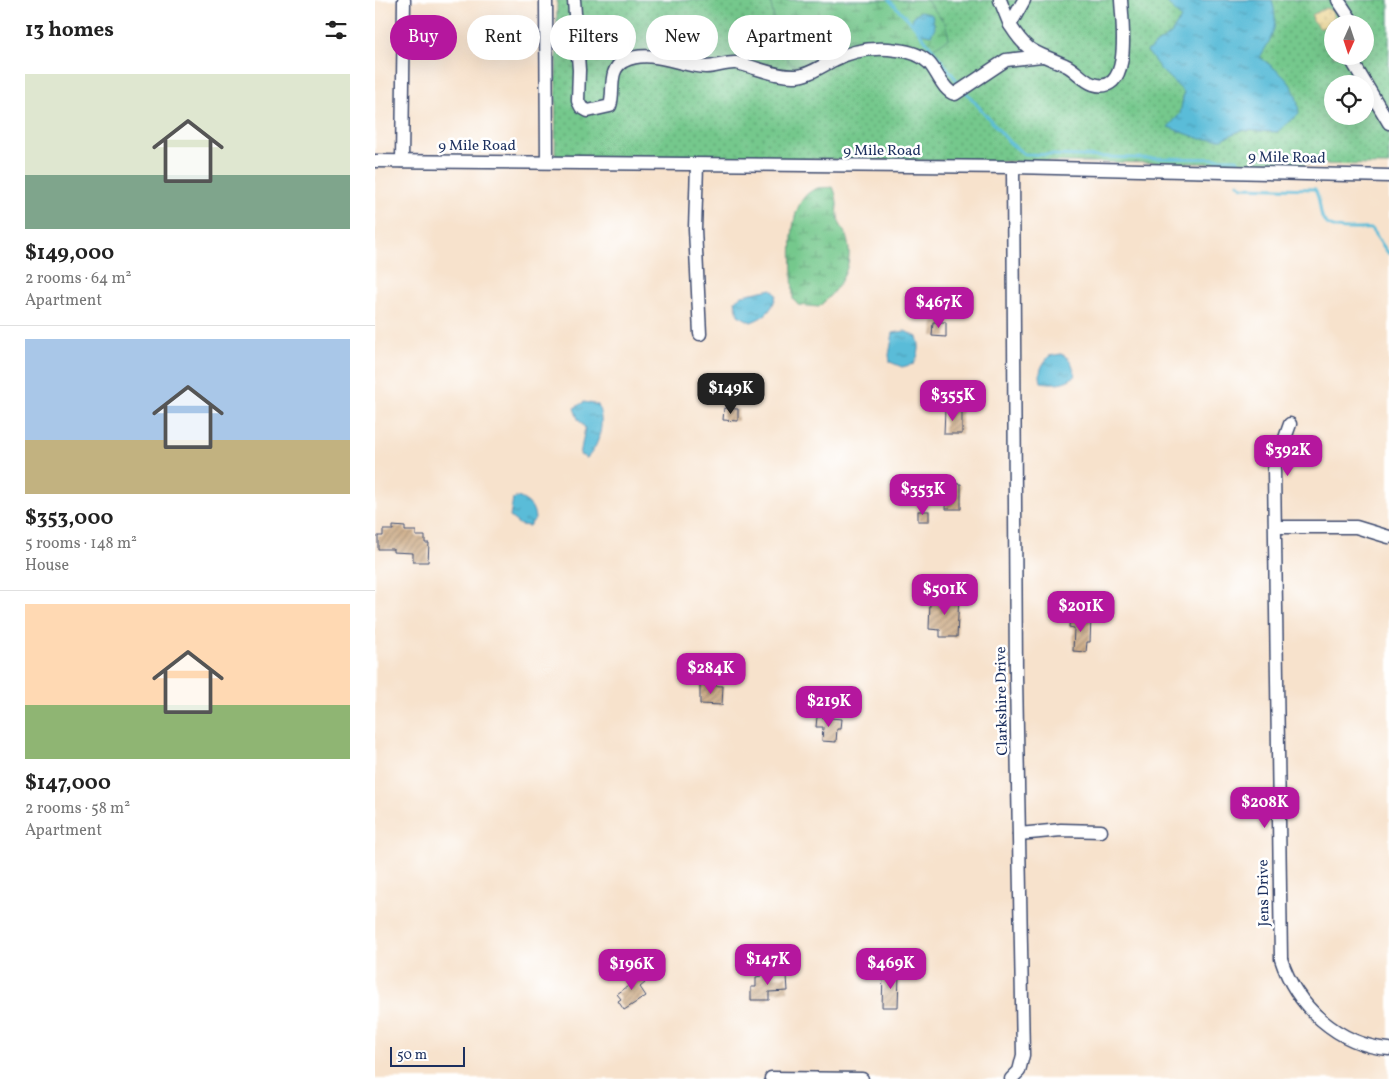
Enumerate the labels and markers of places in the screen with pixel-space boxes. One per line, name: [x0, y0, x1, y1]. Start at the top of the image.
pin: $467K: [904, 286, 974, 329]
pin: $149K: [696, 372, 766, 415]
pin: $355K: [918, 380, 988, 422]
pin: $392K: [1253, 434, 1323, 477]
pin: $353K: [888, 474, 958, 516]
pin: $501K: [910, 574, 980, 616]
pin: $201K: [1046, 590, 1116, 633]
pin: $284K: [676, 652, 746, 695]
pin: $219K: [794, 686, 864, 728]
pin: $208K: [1230, 786, 1300, 829]
pin: $147K: [733, 944, 803, 986]
pin: $196K: [597, 948, 667, 991]
pin: $469K: [856, 948, 926, 990]

